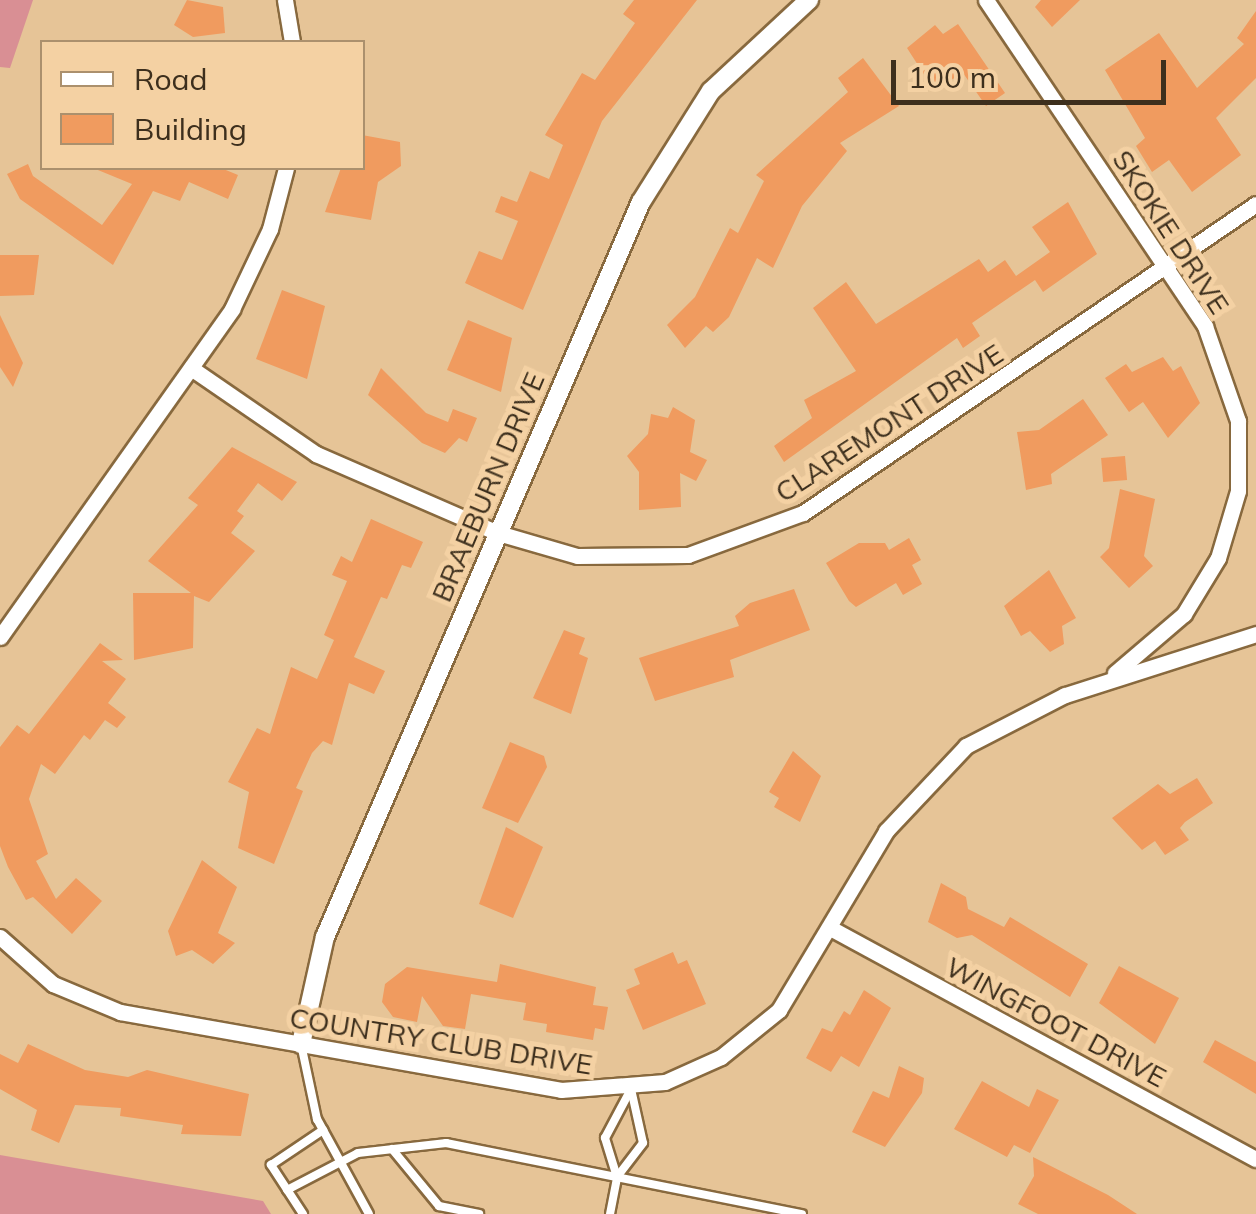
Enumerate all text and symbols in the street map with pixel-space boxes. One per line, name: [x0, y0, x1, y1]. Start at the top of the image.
legend: [40, 40, 365, 170]
scale bar: [896, 40, 1171, 102]
text: 100 m: [908, 58, 996, 96]
text: Road: [134, 60, 208, 98]
text: Building: [134, 110, 247, 148]
street label: SKOKIE DRIVE: [1106, 144, 1236, 320]
street label: CLAREMONT DRIVE: [769, 337, 1009, 509]
street label: BRAEBURN DRIVE: [425, 367, 551, 607]
street label: WINGFOOT DRIVE: [940, 950, 1172, 1094]
street label: COUNTRY CLUB DRIVE: [287, 1000, 595, 1082]

